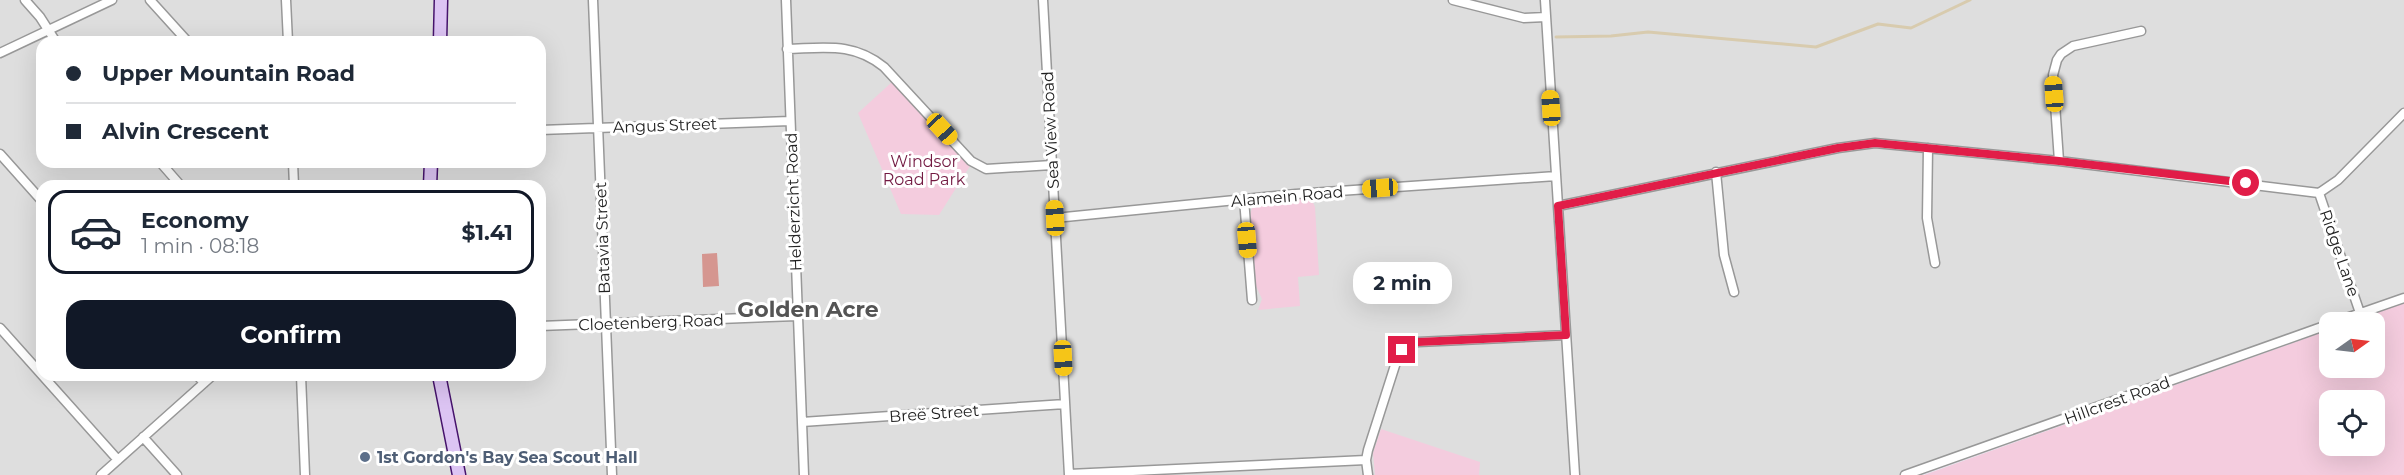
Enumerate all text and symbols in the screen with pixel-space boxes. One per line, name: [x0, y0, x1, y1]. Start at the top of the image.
text: Upper Mountain Road: [102, 60, 355, 87]
street label: Sea View Road: [1038, 71, 1063, 189]
car: [2044, 75, 2064, 113]
car: [1541, 89, 1561, 127]
car: [923, 110, 961, 148]
street label: Angus Street: [613, 114, 718, 137]
text: Alvin Crescent: [102, 118, 269, 145]
street label: Helderzicht Road: [782, 132, 805, 272]
park label: Windsor Road Park: [883, 152, 966, 189]
route start: [2232, 169, 2259, 196]
car: [1361, 178, 1399, 198]
street label: Batavia Street: [591, 181, 614, 294]
street label: Alamein Road: [1230, 182, 1344, 211]
car: [1045, 200, 1065, 236]
icon: car: [69, 205, 123, 259]
text: Economy: [141, 207, 249, 234]
street label: Ridge Lane: [2316, 207, 2363, 299]
text: $1.41: [462, 219, 513, 246]
car: [1236, 221, 1258, 259]
text: 1 min · 08:18: [141, 234, 259, 258]
callout: 2 min: [1352, 263, 1452, 305]
text: 2 min: [1373, 271, 1432, 295]
district label: Golden Acre: [737, 296, 879, 323]
button: Confirm: [66, 300, 516, 369]
street label: Cloetenberg Road: [578, 310, 724, 335]
north arrow: [2319, 312, 2385, 378]
map controls: [2319, 312, 2385, 456]
route end: [1388, 336, 1415, 363]
car: [1053, 340, 1073, 376]
street label: Hillcrest Road: [2062, 373, 2173, 428]
button: locate: [2319, 390, 2385, 456]
street label: Breë Street: [888, 401, 980, 426]
place label: 1st Gordon's Bay Sea Scout Hall: [377, 448, 638, 467]
marker: 1st Gordon's Bay Sea Scout Hall: [358, 450, 372, 464]

